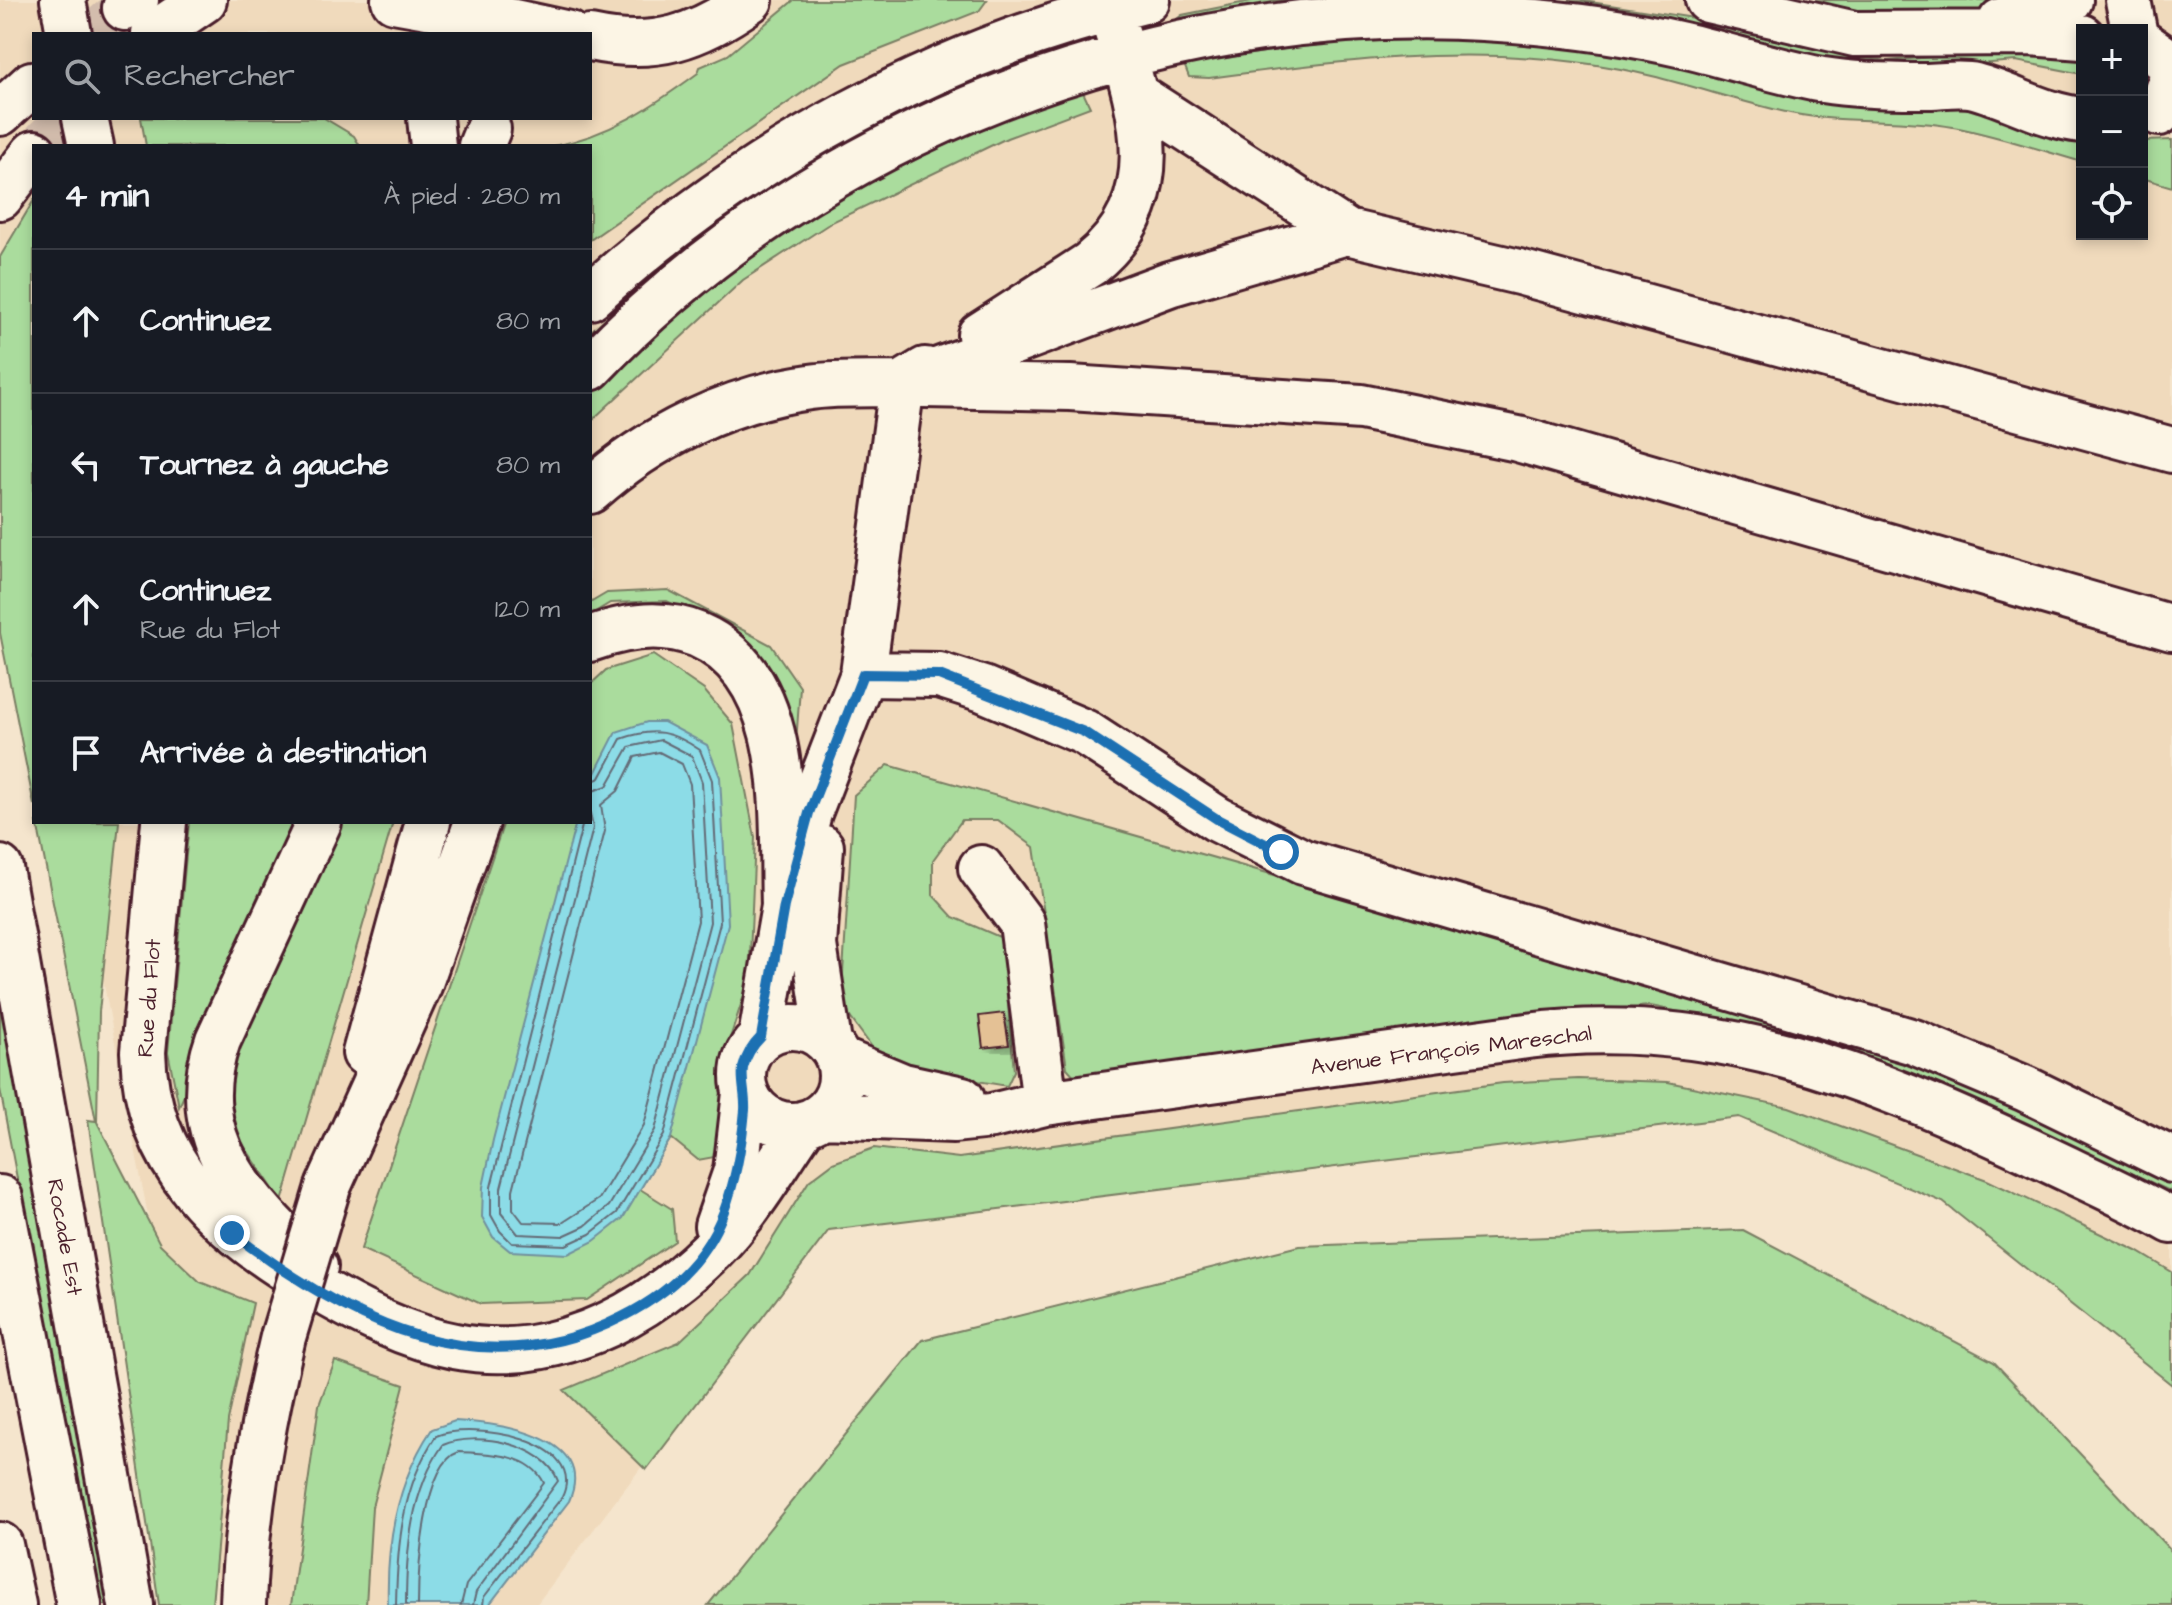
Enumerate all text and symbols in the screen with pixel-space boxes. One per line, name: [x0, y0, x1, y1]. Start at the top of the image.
map controls: [2076, 24, 2148, 240]
button: +: [2076, 24, 2148, 96]
search box: [32, 32, 592, 120]
icon: search: [60, 54, 104, 98]
text: Rechercher: [124, 55, 295, 97]
button: −: [2076, 96, 2148, 168]
button: locate: [2076, 168, 2148, 240]
text: 4 min: [64, 172, 149, 220]
text: À pied · 280 m: [384, 178, 560, 214]
icon: ahead: [64, 299, 108, 343]
text: Continuez: [140, 300, 271, 342]
text: 80 m: [496, 303, 560, 339]
icon: left: [64, 443, 108, 487]
text: Tournez à gauche: [140, 444, 389, 486]
text: 80 m: [496, 447, 560, 483]
text: Continuez: [140, 570, 271, 612]
icon: ahead: [64, 587, 108, 631]
text: 120 m: [495, 591, 560, 627]
text: Rue du Flot: [140, 612, 280, 648]
icon: arrive: [64, 731, 108, 775]
text: Arrivée à destination: [140, 732, 426, 774]
route start: [1263, 834, 1299, 870]
street label: Rue du Flot: [130, 938, 169, 1058]
street label: Avenue François Mareschal: [1309, 1018, 1594, 1083]
street label: Rocade Est: [39, 1176, 90, 1298]
route end: [214, 1215, 250, 1251]

